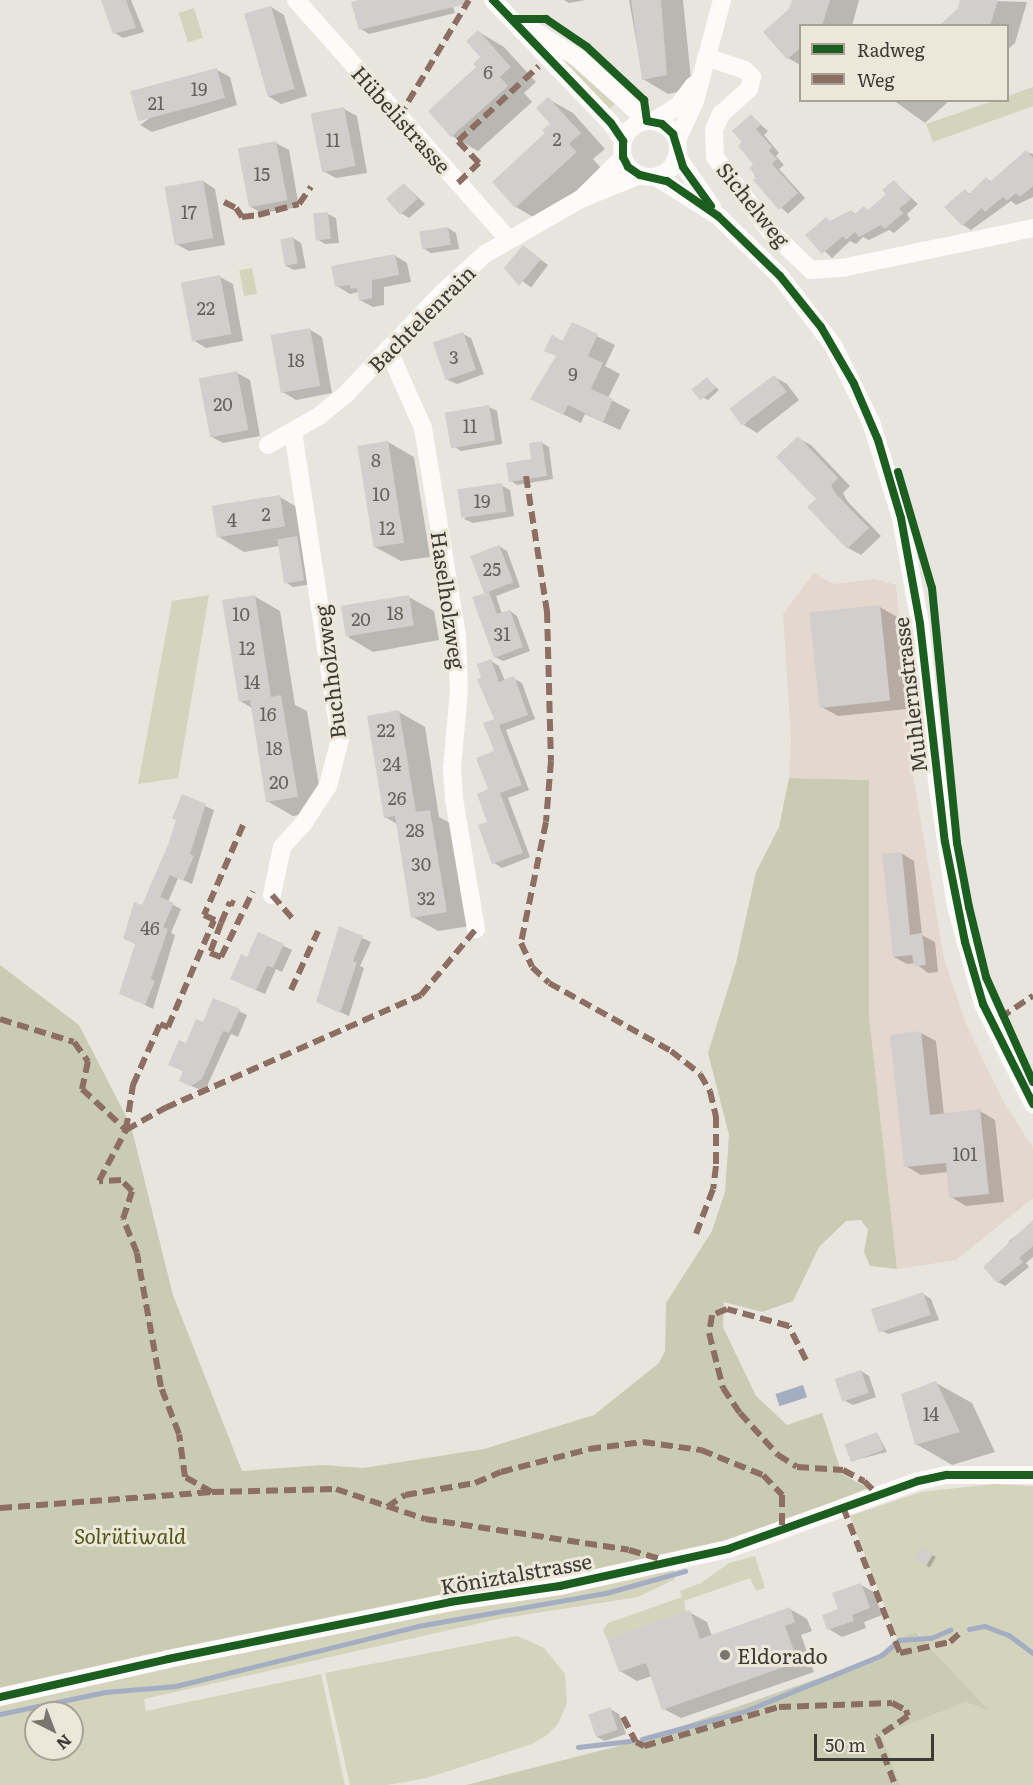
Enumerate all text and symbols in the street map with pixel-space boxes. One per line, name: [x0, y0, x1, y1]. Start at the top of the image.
legend: [799, 24, 1009, 102]
text: Radweg: [857, 36, 925, 63]
street label: Hübelistrasse: [347, 60, 457, 178]
house number: 6: [483, 61, 493, 83]
text: Weg: [857, 66, 894, 93]
house number: 19: [191, 78, 207, 100]
house number: 21: [148, 92, 164, 114]
house number: 2: [552, 128, 562, 150]
house number: 11: [326, 129, 340, 151]
street label: Sichelweg: [712, 157, 796, 251]
house number: 15: [254, 163, 270, 185]
house number: 17: [181, 201, 197, 223]
street label: Bachtelenrain: [362, 259, 480, 377]
house number: 22: [197, 297, 215, 319]
house number: 3: [449, 346, 459, 368]
house number: 18: [287, 349, 305, 371]
house number: 9: [568, 363, 578, 385]
house number: 20: [213, 393, 233, 415]
house number: 11: [463, 415, 477, 437]
house number: 8: [371, 449, 381, 471]
house number: 10: [372, 483, 390, 505]
house number: 19: [474, 490, 490, 512]
house number: 2: [261, 503, 271, 525]
house number: 4: [227, 509, 237, 531]
house number: 12: [379, 517, 395, 539]
street label: Haselholzweg: [427, 529, 471, 671]
house number: 25: [483, 558, 501, 580]
house number: 18: [386, 602, 404, 624]
house number: 10: [232, 603, 250, 625]
street label: Buchholzweg: [308, 604, 350, 740]
house number: 20: [351, 608, 371, 630]
street label: Muhlernstrasse: [887, 616, 931, 774]
house number: 31: [493, 623, 511, 645]
house number: 12: [239, 637, 255, 659]
house number: 14: [244, 671, 260, 693]
house number: 16: [260, 703, 276, 725]
house number: 22: [377, 719, 395, 741]
house number: 18: [265, 737, 283, 759]
house number: 24: [382, 753, 402, 775]
house number: 20: [269, 771, 289, 793]
house number: 26: [388, 787, 406, 809]
house number: 28: [405, 819, 425, 841]
house number: 30: [411, 853, 431, 875]
house number: 32: [417, 887, 435, 909]
house number: 46: [140, 917, 160, 939]
house number: 101: [952, 1143, 978, 1165]
house number: 14: [923, 1403, 939, 1425]
park label: Solrütiwald: [74, 1522, 186, 1548]
street label: Köniztalstrasse: [438, 1547, 594, 1599]
place label: Eldorado: [737, 1642, 828, 1668]
marker: Eldorado: [718, 1648, 732, 1662]
north arrow: [24, 1701, 84, 1761]
scale bar: [817, 1722, 937, 1760]
text: N: [52, 1729, 78, 1756]
text: 50 m: [825, 1731, 866, 1758]

